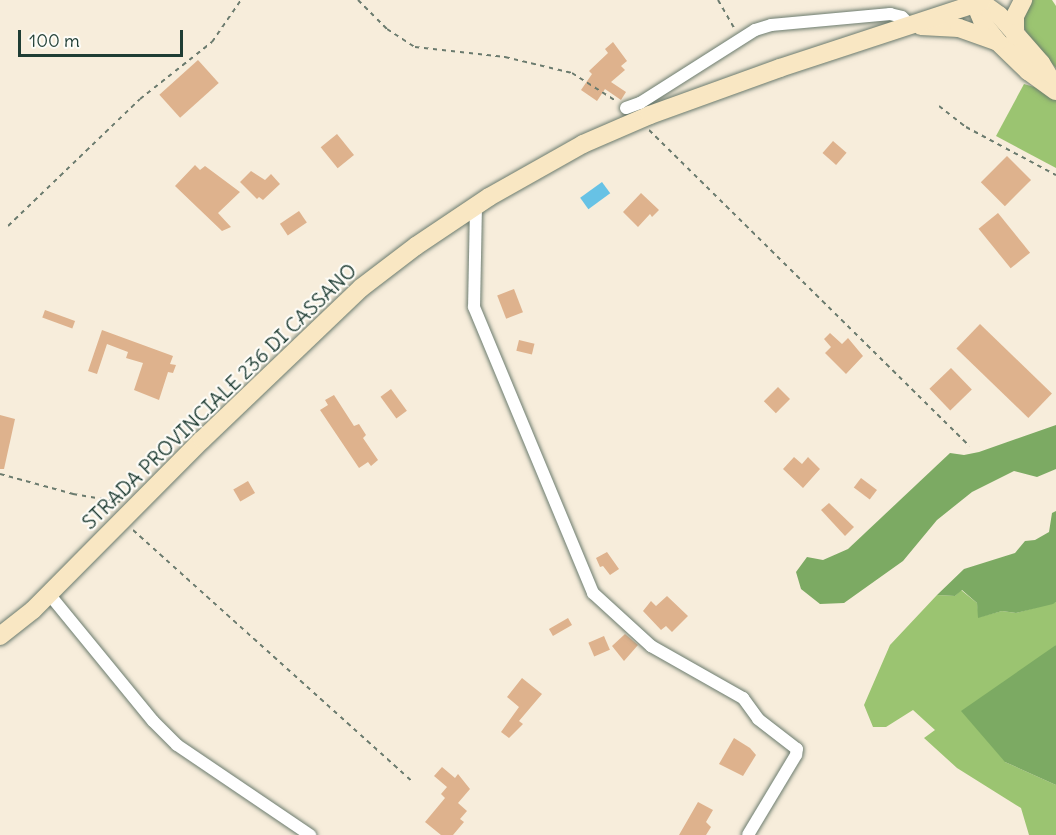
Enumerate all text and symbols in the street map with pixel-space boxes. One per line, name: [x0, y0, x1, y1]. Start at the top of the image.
scale bar: [21, 18, 186, 56]
text: 100 m: [29, 29, 80, 52]
street label: STRADA PROVINCIALE 236 DI CASSANO: [77, 258, 361, 534]

